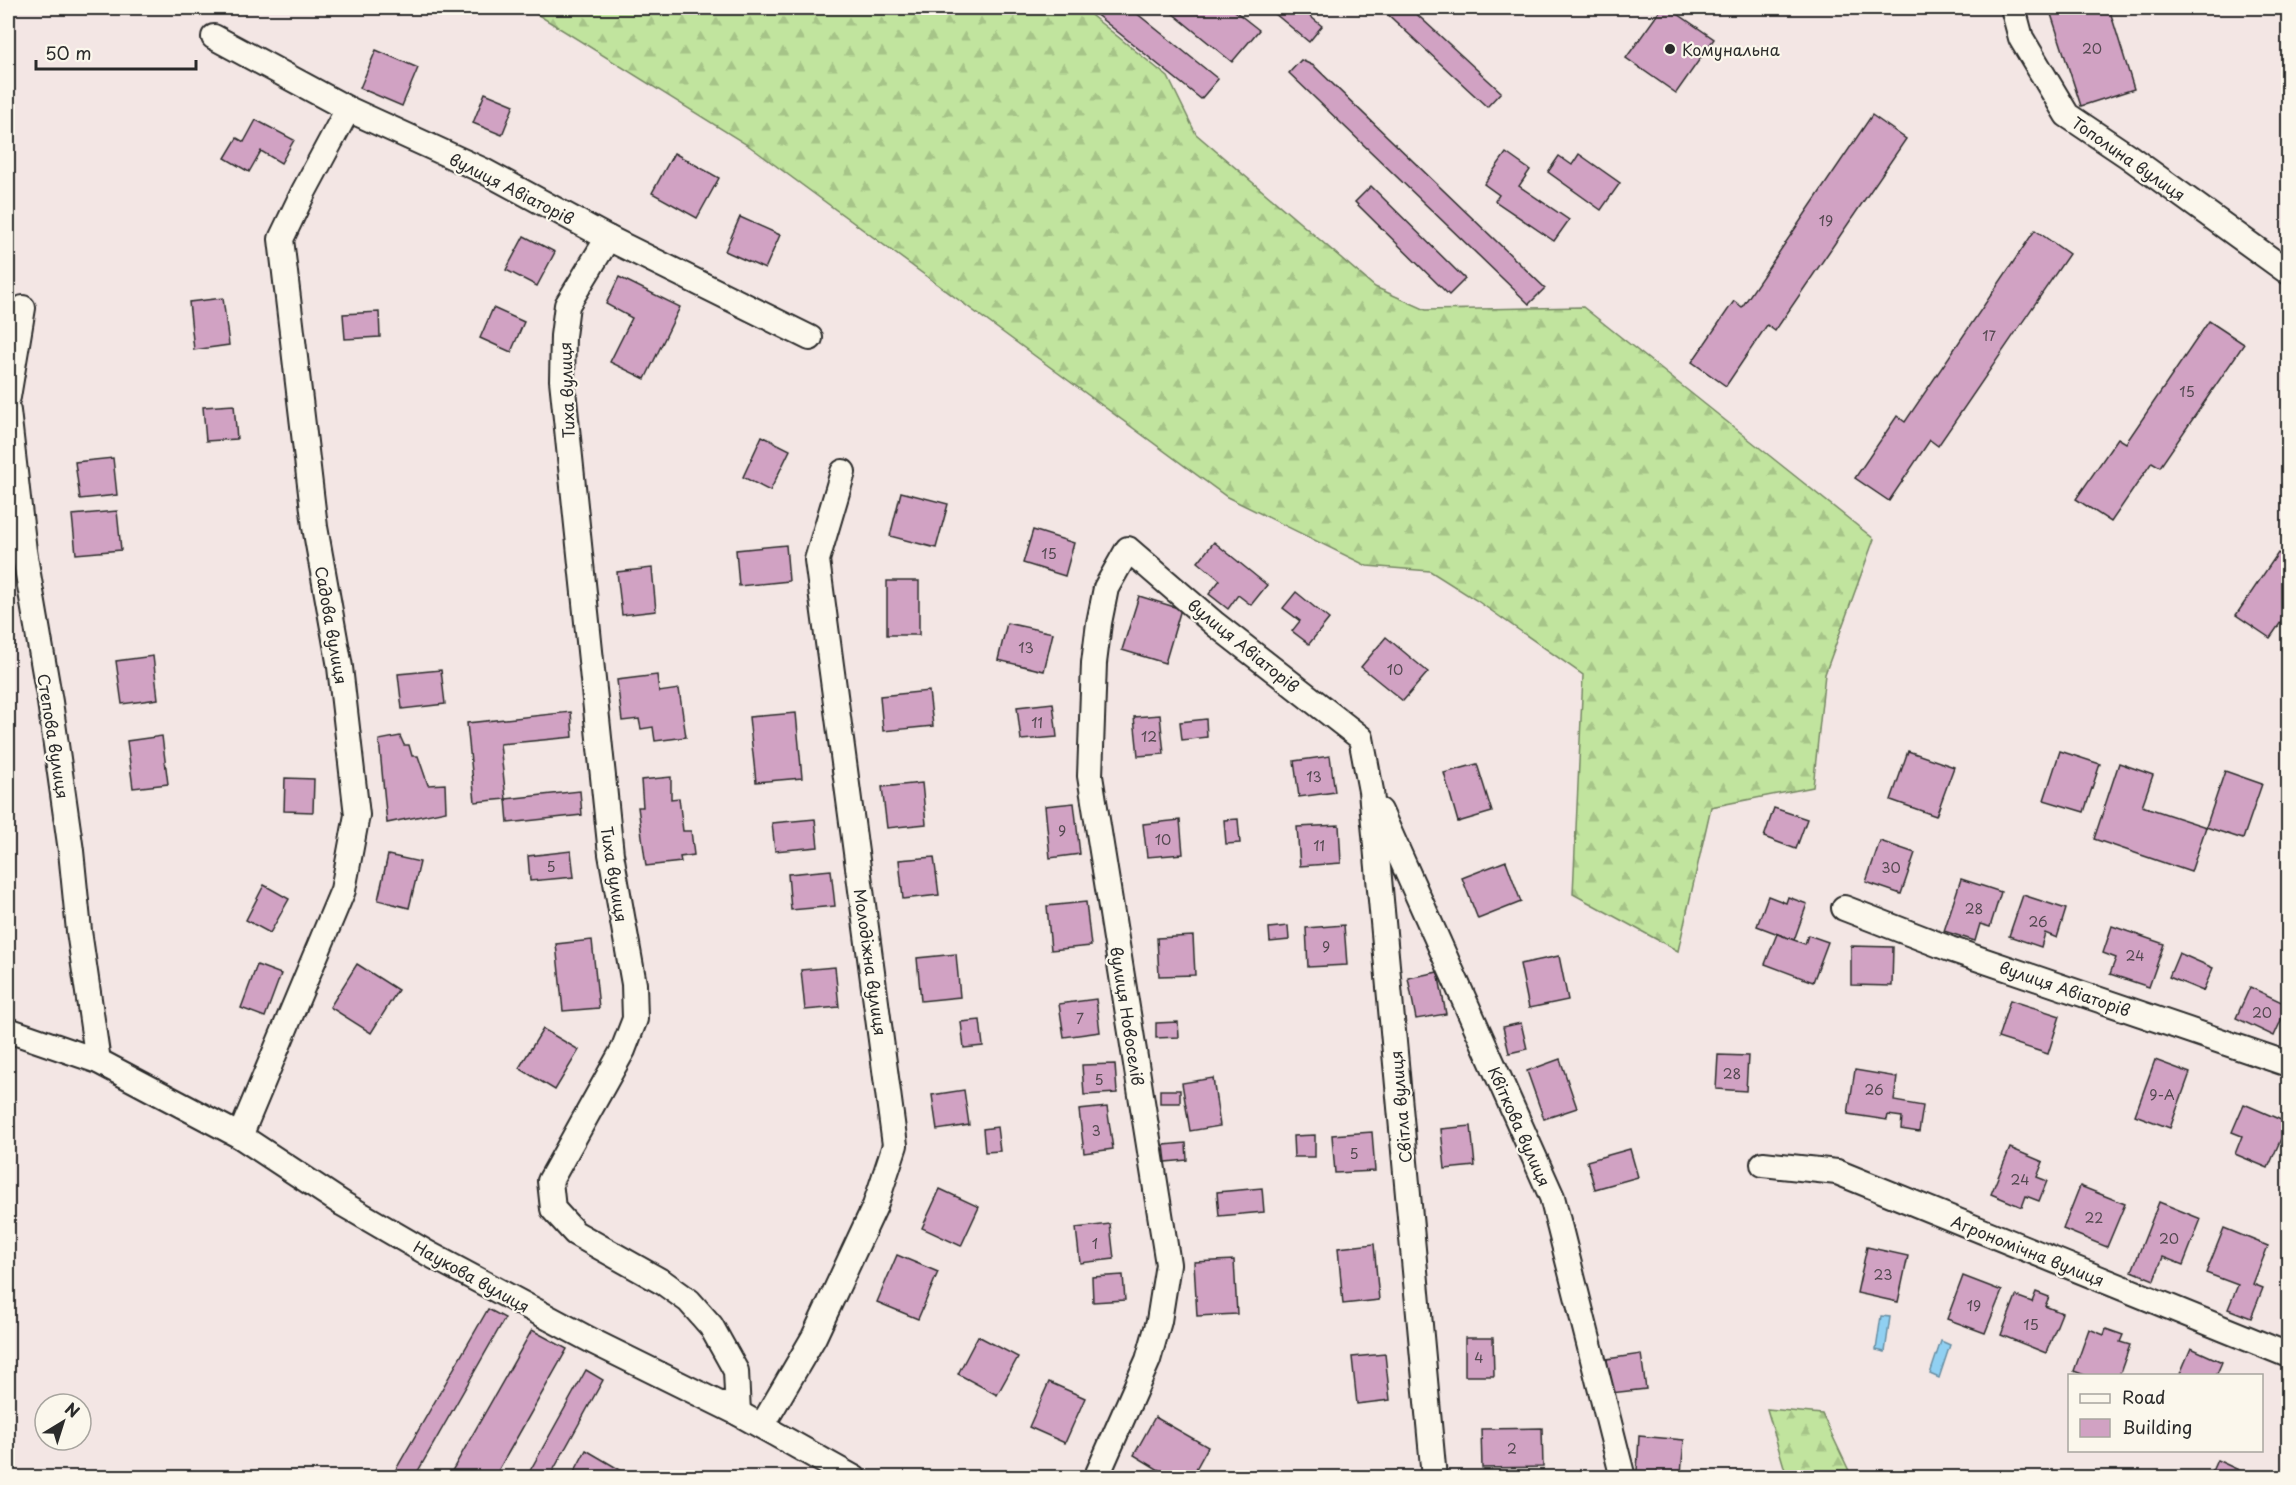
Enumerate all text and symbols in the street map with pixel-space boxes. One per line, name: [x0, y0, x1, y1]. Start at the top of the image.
scale bar: [36, 33, 196, 71]
place label: Комунальна: [1682, 37, 1780, 61]
house number: 20: [2082, 38, 2102, 59]
text: 50 m: [45, 39, 92, 66]
marker: Комунальна: [1663, 42, 1677, 56]
street label: Тополина вулиця: [2067, 110, 2191, 206]
street label: вулиця Авіаторів: [446, 146, 578, 230]
house number: 19: [1819, 210, 1833, 231]
house number: 17: [1982, 325, 1996, 346]
street label: Тиха вулиця: [552, 341, 580, 439]
house number: 15: [2179, 381, 2195, 402]
house number: 15: [1041, 543, 1057, 564]
street label: Садова вулиця: [310, 564, 354, 686]
street label: вулиця Авіаторів: [1183, 593, 1305, 697]
house number: 13: [1018, 637, 1034, 658]
house number: 10: [1387, 659, 1403, 680]
street label: Степова вулиця: [32, 672, 76, 800]
house number: 11: [1031, 712, 1043, 733]
house number: 12: [1141, 726, 1157, 747]
house number: 13: [1306, 766, 1322, 787]
house number: 9: [1058, 820, 1066, 841]
street label: Тиха вулиця: [596, 824, 634, 924]
house number: 10: [1155, 829, 1171, 850]
house number: 11: [1313, 835, 1325, 856]
house number: 5: [546, 856, 556, 877]
house number: 30: [1881, 857, 1901, 878]
street label: Молодіжна вулиця: [849, 887, 893, 1037]
house number: 28: [1965, 898, 1983, 919]
house number: 26: [2028, 911, 2048, 932]
house number: 9: [1322, 936, 1330, 957]
street label: вулиця Новоселів: [1105, 945, 1151, 1087]
house number: 24: [2126, 945, 2144, 966]
street label: вулиця Авіаторів: [1996, 954, 2134, 1022]
house number: 20: [2252, 1002, 2272, 1023]
house number: 7: [1076, 1008, 1084, 1029]
street label: Світла вулиця: [1383, 1050, 1417, 1164]
street label: Квіткова вулиця: [1483, 1062, 1557, 1190]
house number: 28: [1723, 1063, 1741, 1084]
house number: 5: [1094, 1069, 1104, 1090]
house number: 26: [1864, 1079, 1884, 1100]
house number: 9-А: [2149, 1084, 2175, 1105]
house number: 3: [1091, 1120, 1101, 1141]
house number: 5: [1349, 1143, 1359, 1164]
house number: 24: [2011, 1169, 2029, 1190]
house number: 22: [2085, 1207, 2103, 1228]
street label: Агрономічна вулиця: [1948, 1208, 2108, 1292]
house number: 20: [2159, 1228, 2179, 1249]
house number: 1: [1092, 1233, 1098, 1254]
street label: Наукова вулиця: [410, 1234, 534, 1318]
house number: 23: [1874, 1264, 1892, 1285]
house number: 19: [1967, 1295, 1981, 1316]
house number: 15: [2023, 1314, 2039, 1335]
house number: 4: [1474, 1347, 1484, 1368]
legend: [2068, 1374, 2263, 1452]
text: Road: [2122, 1383, 2166, 1410]
north arrow: [33, 1392, 93, 1452]
text: N: [60, 1396, 85, 1423]
text: Building: [2122, 1413, 2192, 1440]
house number: 2: [1507, 1438, 1517, 1459]

